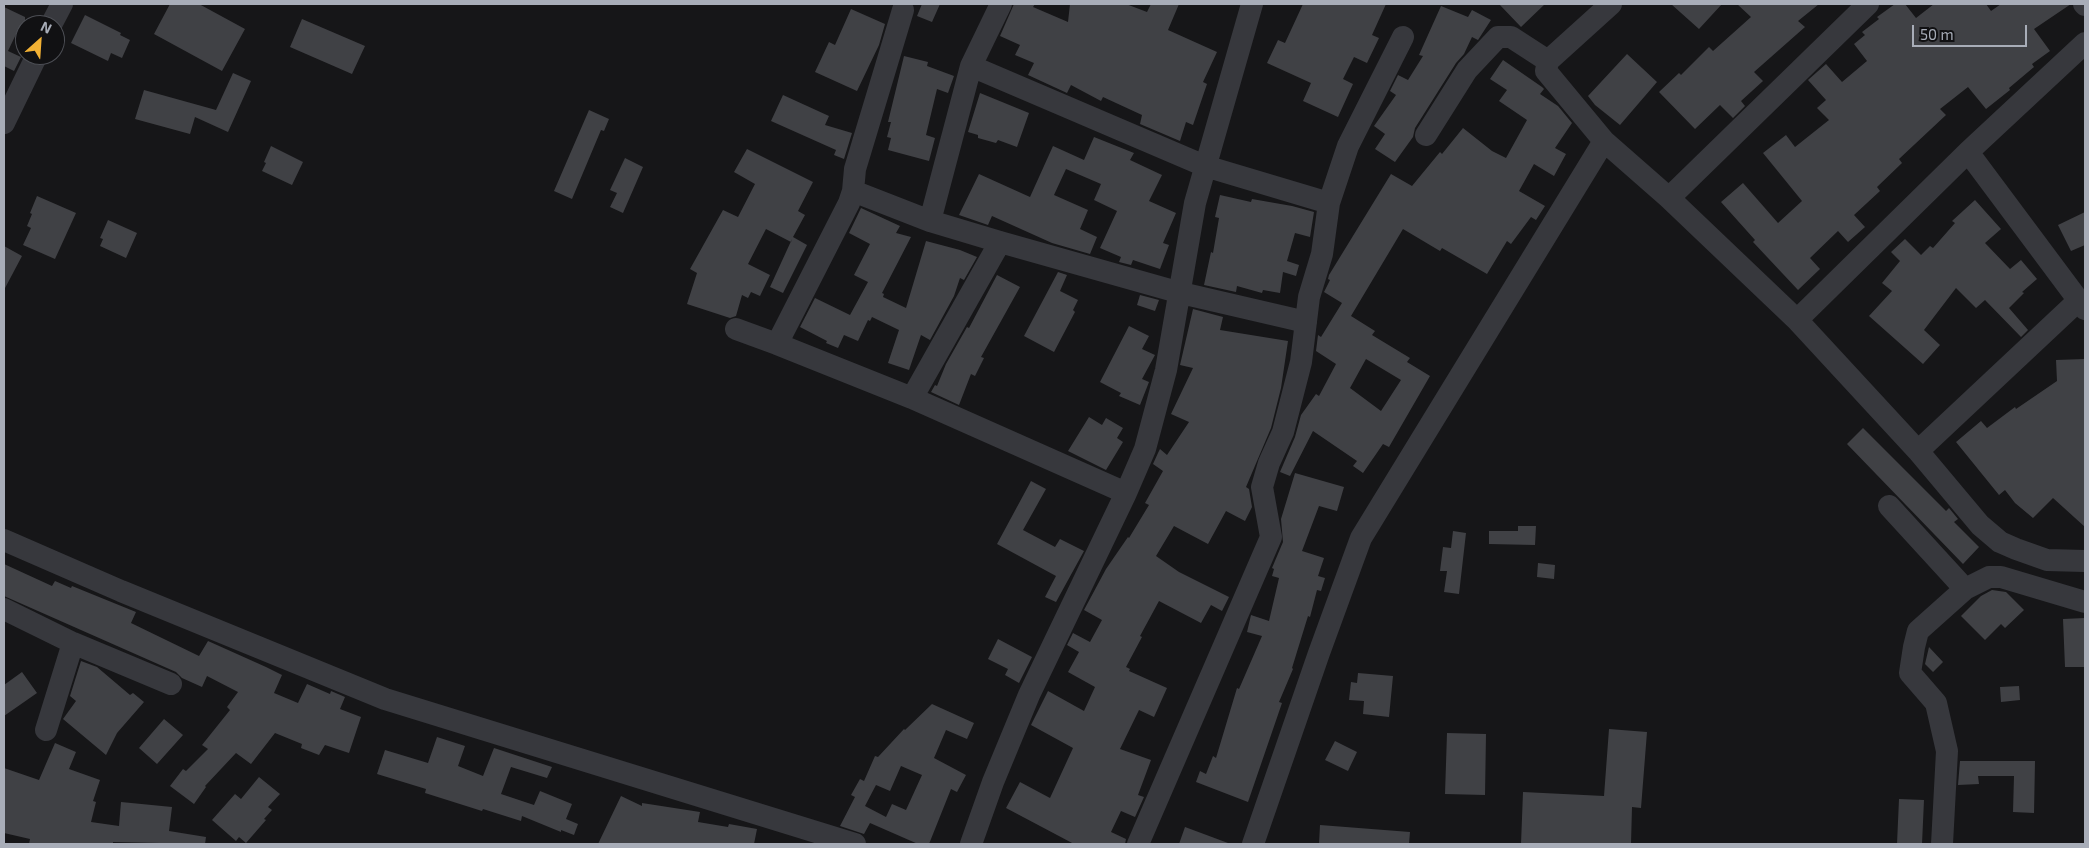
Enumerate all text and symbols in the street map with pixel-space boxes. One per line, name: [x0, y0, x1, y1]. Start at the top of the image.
north arrow: [15, 15, 65, 65]
scale bar: [1914, 15, 2029, 47]
text: N: [38, 17, 55, 37]
text: 50 m: [1920, 25, 1954, 43]

